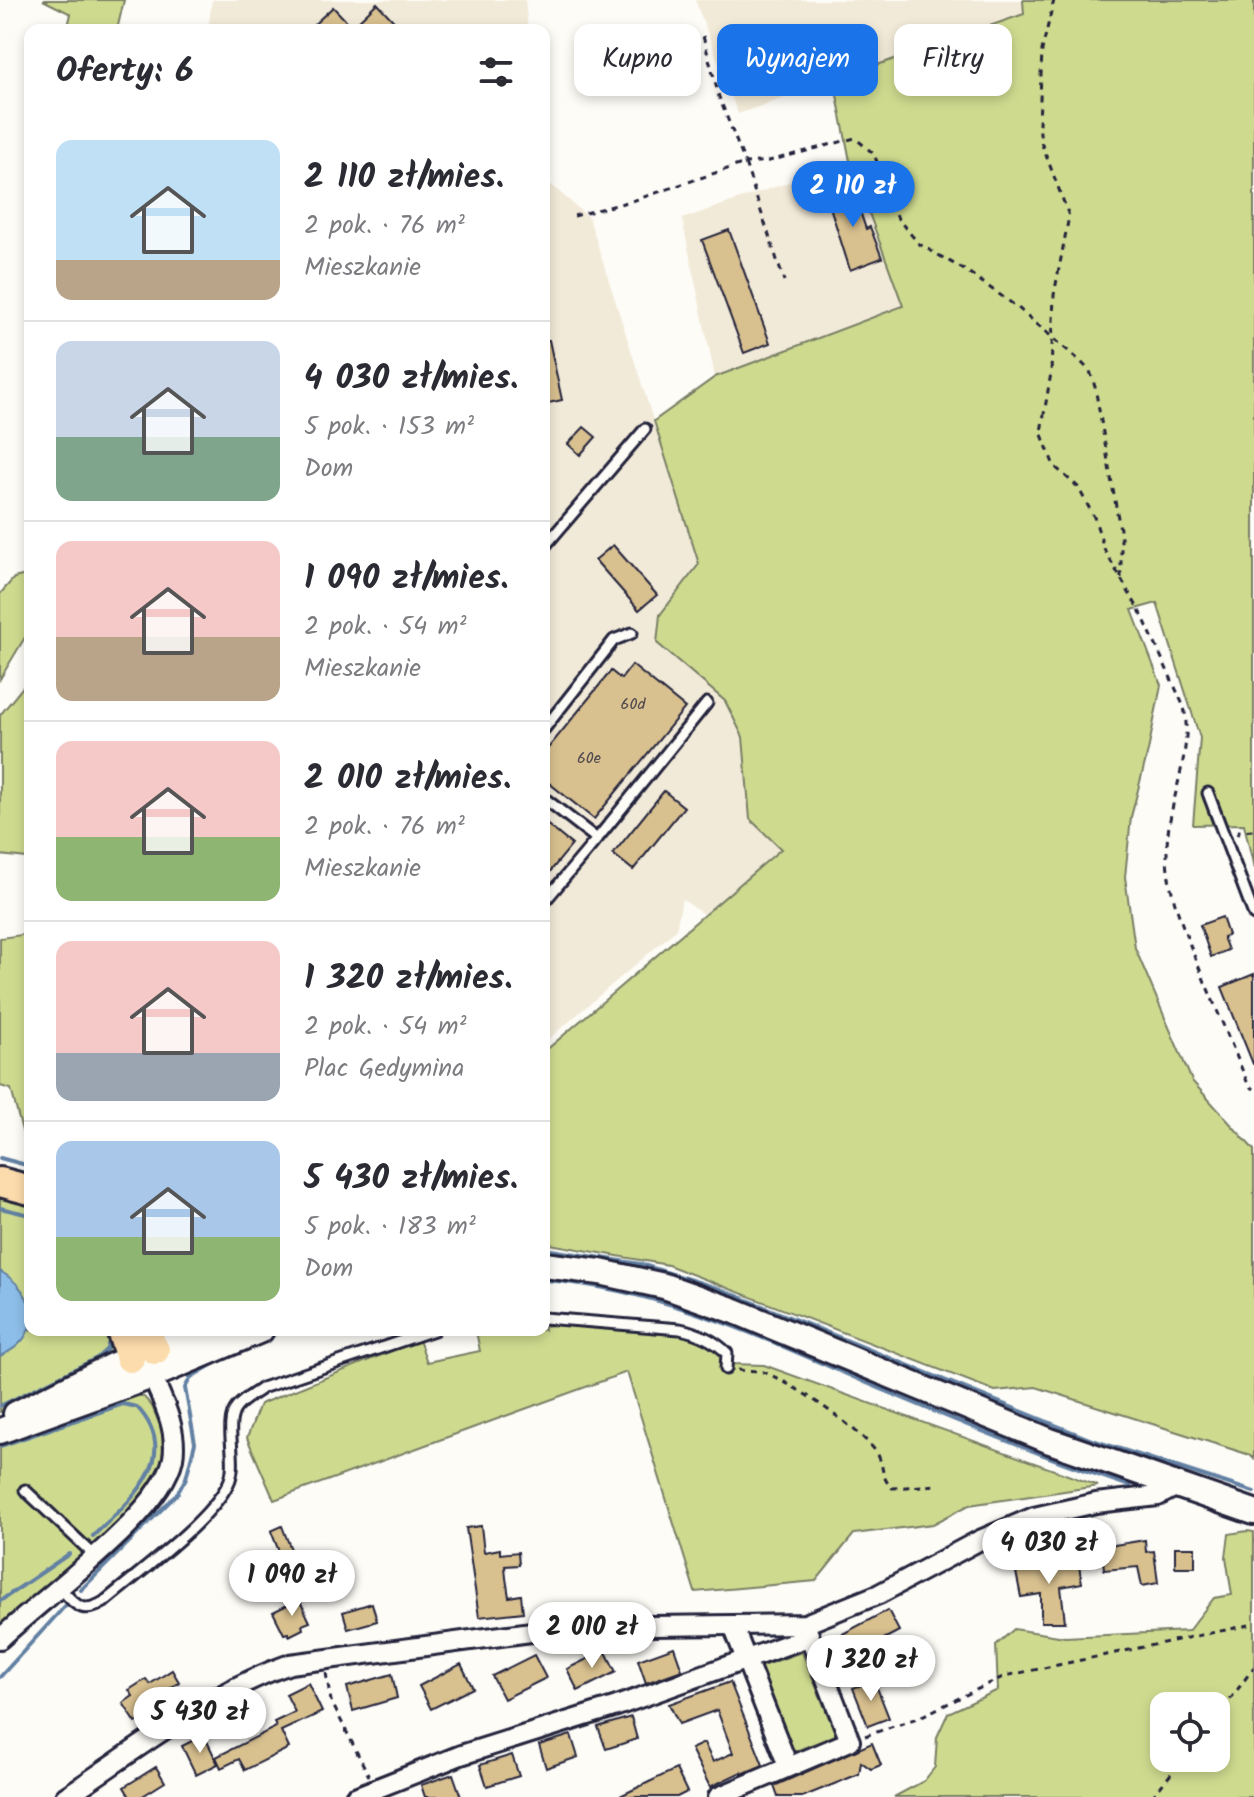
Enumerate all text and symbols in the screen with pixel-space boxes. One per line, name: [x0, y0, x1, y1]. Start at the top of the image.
chip: Kupno: [574, 24, 701, 96]
chip: Wynajem: [717, 24, 878, 96]
chip: Filtry: [894, 24, 1012, 96]
text: Oferty: 6: [56, 45, 194, 99]
icon: filters: [474, 50, 518, 94]
text: 2 110 zł/mies.: [304, 151, 504, 205]
pin: 2 110 zł: [770, 161, 936, 229]
text: 2 110 zł: [810, 166, 896, 208]
icon: home: [120, 172, 216, 268]
text: 2 pok. · 76 m²: [304, 205, 465, 247]
text: Mieszkanie: [304, 247, 421, 289]
text: 4 030 zł/mies.: [304, 352, 518, 406]
icon: home: [120, 373, 216, 469]
text: 5 pok. · 153 m²: [304, 406, 474, 448]
text: Dom: [304, 448, 353, 490]
text: 1 090 zł/mies.: [304, 552, 509, 606]
icon: home: [120, 573, 216, 669]
text: 2 pok. · 54 m²: [304, 606, 467, 648]
text: Mieszkanie: [304, 648, 421, 690]
house number: 60d: [621, 692, 646, 717]
house number: 60e: [577, 746, 601, 771]
text: 2 010 zł/mies.: [304, 752, 511, 806]
icon: home: [120, 773, 216, 869]
text: 2 pok. · 76 m²: [304, 806, 465, 848]
text: Mieszkanie: [304, 848, 421, 890]
text: 1 320 zł/mies.: [304, 952, 512, 1006]
icon: home: [120, 973, 216, 1069]
text: 2 pok. · 54 m²: [304, 1006, 467, 1048]
text: Plac Gedymina: [304, 1048, 464, 1090]
text: 5 430 zł/mies.: [304, 1152, 518, 1206]
icon: home: [120, 1173, 216, 1269]
text: 5 pok. · 183 m²: [304, 1206, 476, 1248]
text: Dom: [304, 1248, 353, 1290]
pin: 4 030 zł: [966, 1518, 1132, 1586]
text: 4 030 zł: [1000, 1523, 1098, 1565]
pin: 1 090 zł: [209, 1550, 375, 1618]
text: 1 090 zł: [247, 1555, 337, 1597]
pin: 2 010 zł: [509, 1602, 675, 1670]
text: 2 010 zł: [546, 1607, 638, 1649]
pin: 1 320 zł: [788, 1635, 954, 1703]
text: 1 320 zł: [824, 1640, 918, 1682]
pin: 5 430 zł: [117, 1687, 283, 1755]
text: 5 430 zł: [151, 1692, 249, 1734]
map controls: [1150, 1692, 1230, 1772]
button: locate: [1150, 1692, 1230, 1772]

